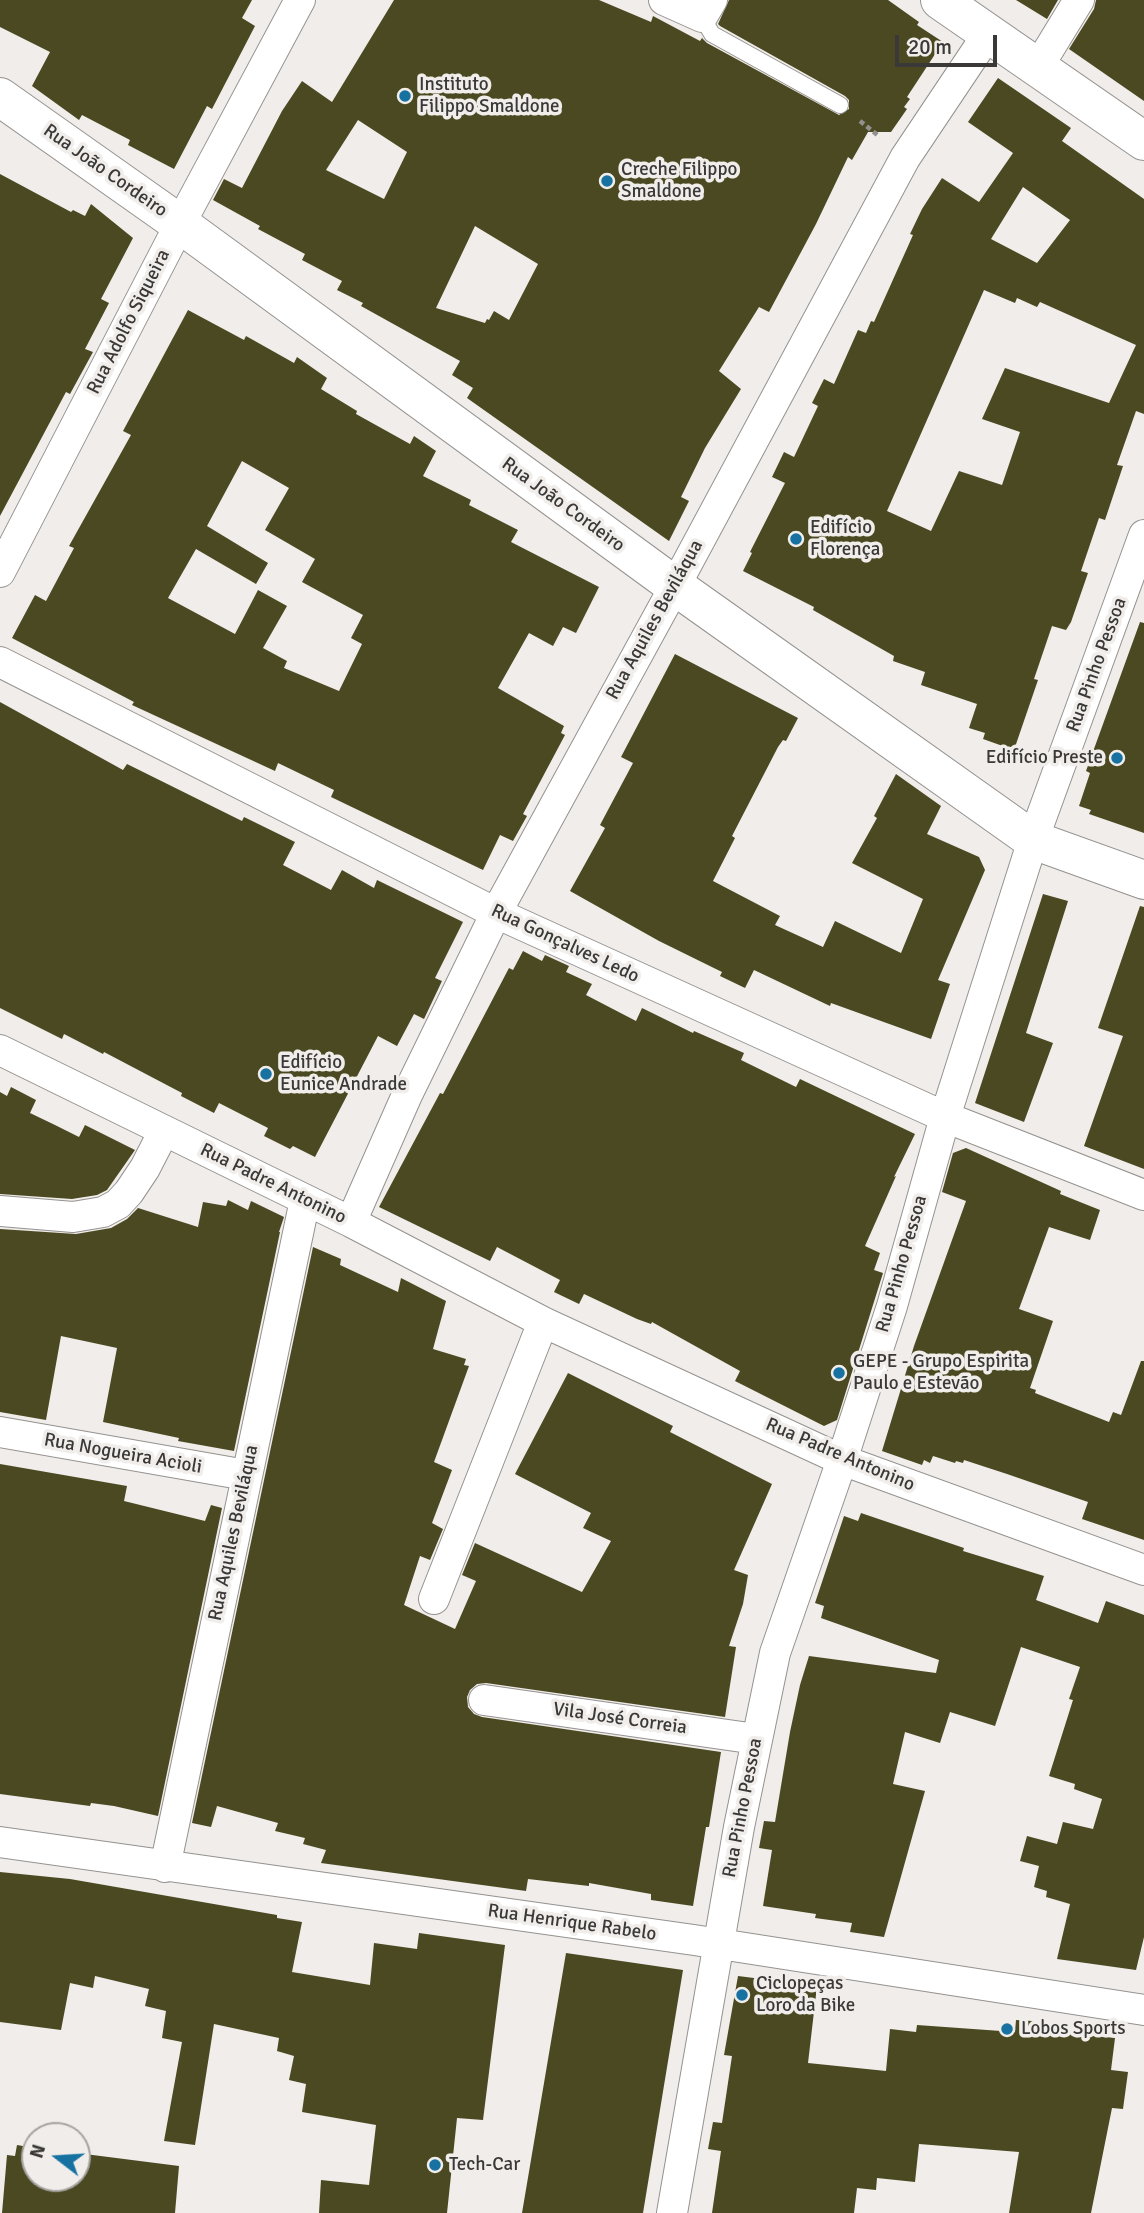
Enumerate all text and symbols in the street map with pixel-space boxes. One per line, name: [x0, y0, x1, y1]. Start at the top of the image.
scale bar: [899, 21, 1000, 65]
text: 20 m: [908, 34, 952, 60]
place label: Instituto Filippo Smaldone: [419, 74, 560, 118]
marker: Instituto Filippo Smaldone: [397, 88, 413, 104]
street label: Rua João Cordeiro: [38, 120, 172, 222]
place label: Creche Filippo Smaldone: [621, 159, 737, 203]
marker: Creche Filippo Smaldone: [599, 173, 615, 189]
street label: Rua Adolfo Siqueira: [83, 246, 175, 398]
street label: Rua João Cordeiro: [497, 453, 629, 557]
place label: Edifício Florença: [810, 517, 880, 561]
marker: Edifício Florença: [788, 531, 804, 547]
street label: Rua Aquiles Beviláqua: [602, 536, 708, 704]
street label: Rua Pinho Pessoa: [1062, 594, 1132, 736]
place label: Edifício Preste: [986, 747, 1103, 769]
marker: Edifício Preste: [1109, 750, 1125, 766]
street label: Rua Gonçalves Ledo: [487, 900, 643, 988]
place label: Edifício Eunice Andrade: [280, 1052, 407, 1096]
marker: Edifício Eunice Andrade: [258, 1066, 274, 1082]
street label: Rua Padre Antonino: [196, 1139, 350, 1229]
street label: Rua Pinho Pessoa: [871, 1193, 933, 1335]
place label: GEPE - Grupo Espirita Paulo e Estevão: [853, 1351, 1029, 1395]
marker: GEPE - Grupo Espirita Paulo e Estevão: [831, 1365, 847, 1381]
street label: Rua Padre Antonino: [762, 1413, 918, 1497]
street label: Rua Nogueira Acioli: [42, 1429, 204, 1479]
street label: Rua Aquiles Beviláqua: [204, 1443, 264, 1623]
street label: Vila José Correia: [552, 1698, 688, 1740]
street label: Rua Pinho Pessoa: [718, 1736, 768, 1880]
street label: Rua Henrique Rabelo: [486, 1900, 658, 1946]
place label: Ciclopeças Loro da Bike: [756, 1973, 855, 2017]
marker: Ciclopeças Loro da Bike: [734, 1987, 750, 2003]
place label: Lobos Sports: [1021, 2018, 1126, 2040]
marker: Lobos Sports: [999, 2021, 1015, 2037]
north arrow: [21, 2122, 91, 2192]
text: N: [24, 2142, 51, 2161]
place label: Tech-Car: [449, 2154, 520, 2176]
marker: Tech-Car: [427, 2157, 443, 2173]

